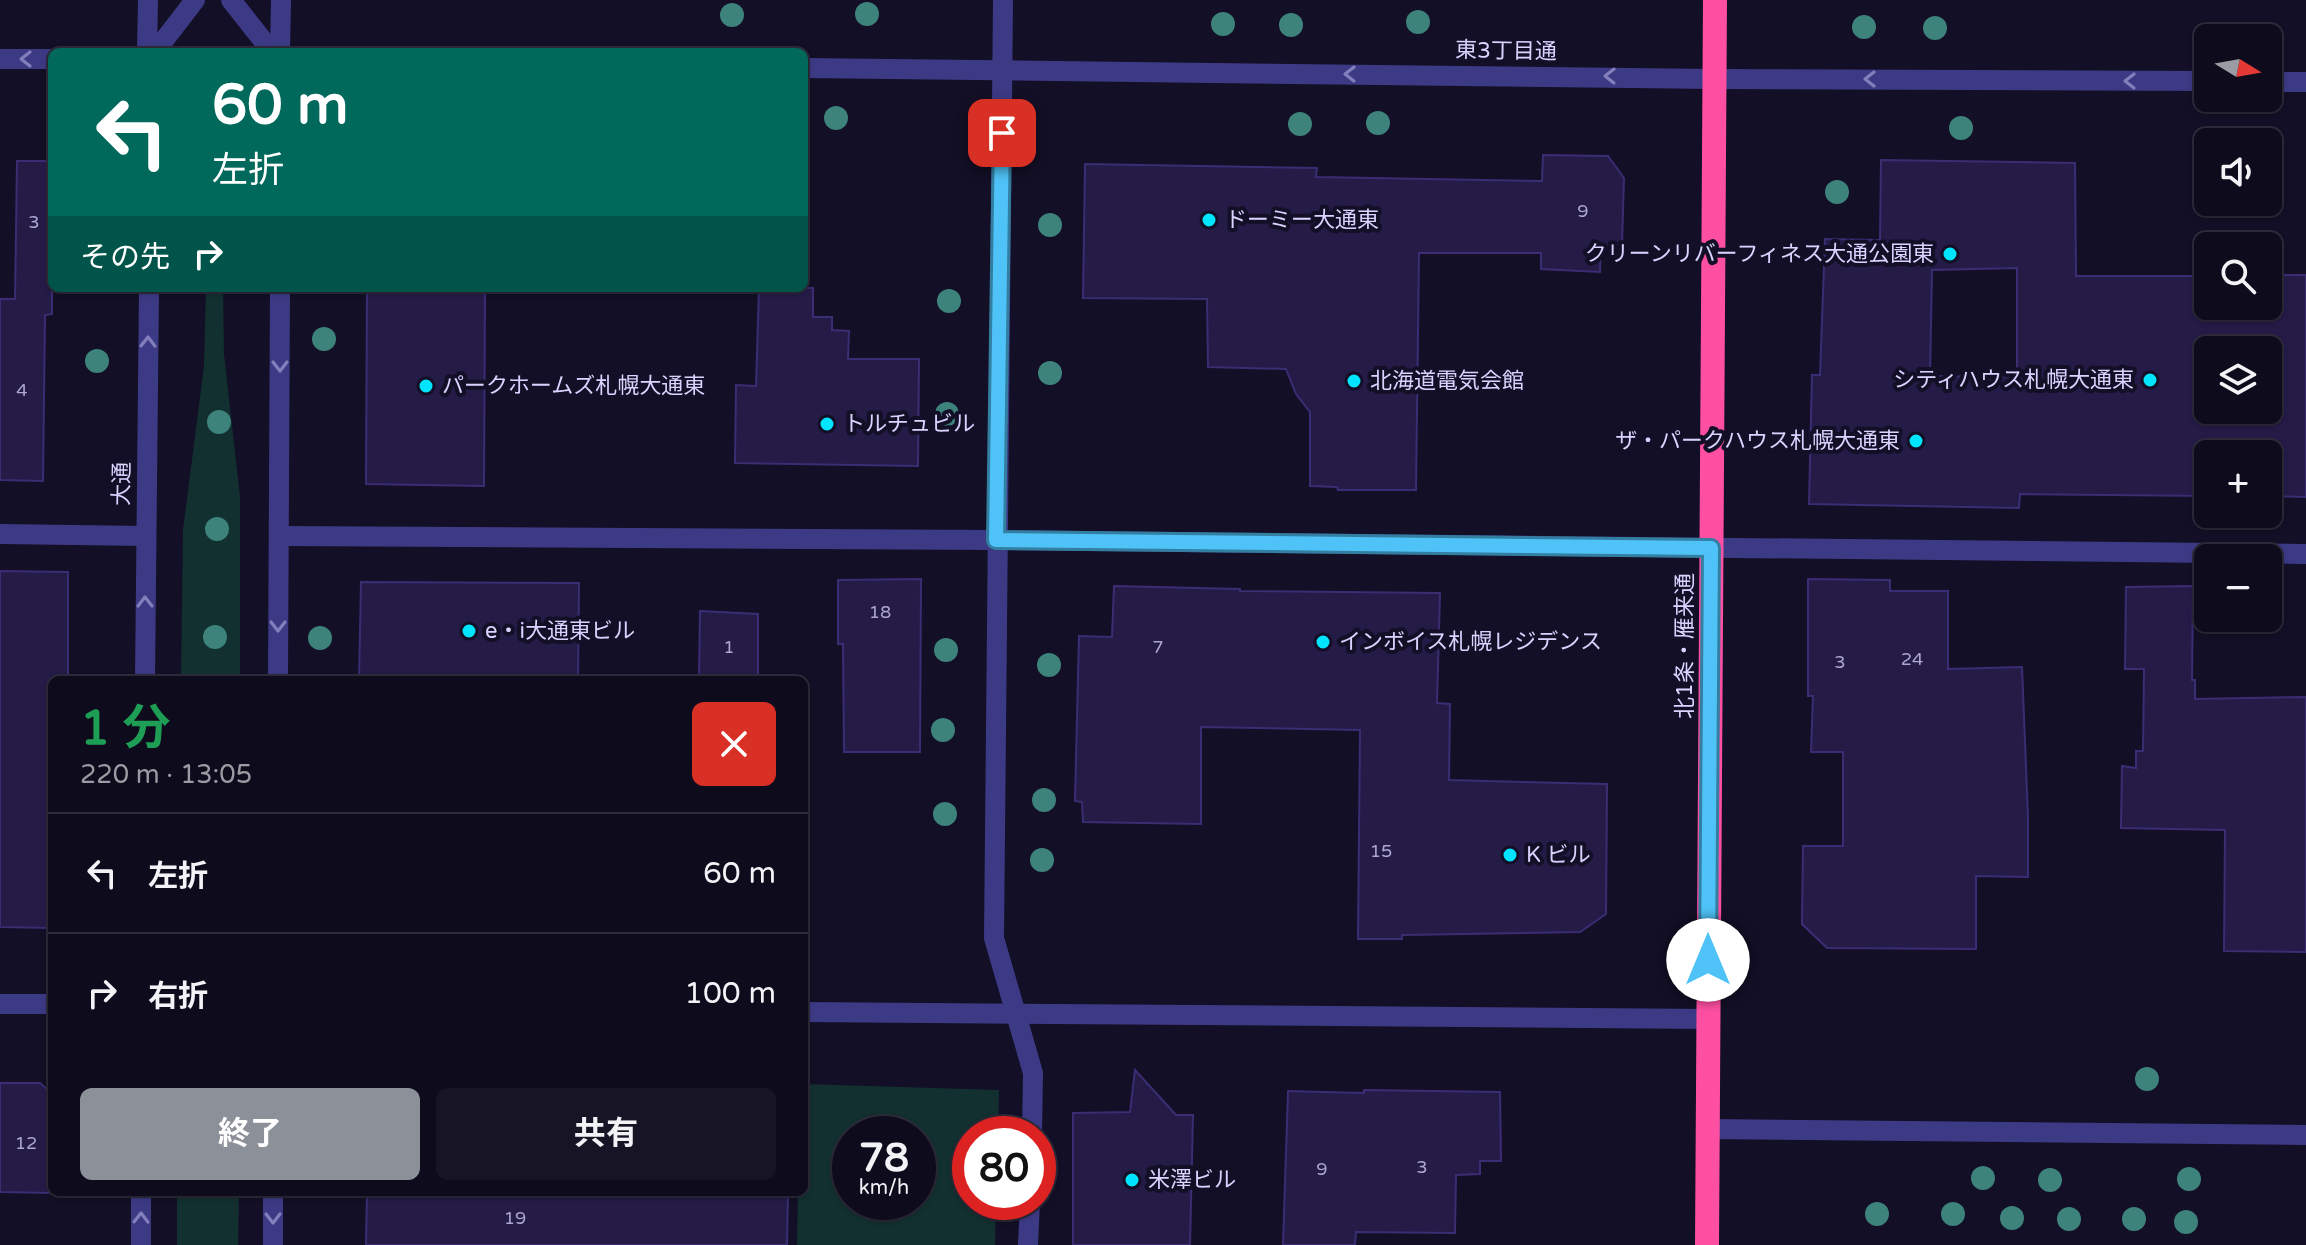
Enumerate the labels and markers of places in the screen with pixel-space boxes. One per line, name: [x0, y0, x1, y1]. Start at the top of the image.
pin: [968, 99, 1036, 167]
place label: ドーミー大通東: [1225, 207, 1379, 233]
marker: ドーミー大通東: [1200, 211, 1218, 229]
place label: クリーンリバーフィネス大通公園東: [1585, 241, 1934, 267]
marker: クリーンリバーフィネス大通公園東: [1941, 245, 1959, 263]
place label: シティハウス札幌大通東: [1893, 367, 2134, 393]
place label: 北海道電気会館: [1370, 368, 1524, 394]
marker: シティハウス札幌大通東: [2141, 371, 2159, 389]
marker: 北海道電気会館: [1345, 372, 1363, 390]
place label: パークホームズ札幌大通東: [442, 373, 705, 399]
marker: パークホームズ札幌大通東: [417, 377, 435, 395]
place label: トルチュビル: [843, 411, 975, 437]
marker: トルチュビル: [818, 415, 836, 433]
place label: ザ・パークハウス札幌大通東: [1615, 428, 1900, 454]
marker: ザ・パークハウス札幌大通東: [1907, 432, 1925, 450]
place label: e・i大通東ビル: [485, 618, 635, 644]
marker: e・i大通東ビル: [460, 622, 478, 640]
place label: インボイス札幌レジデンス: [1339, 629, 1602, 655]
marker: インボイス札幌レジデンス: [1314, 633, 1332, 651]
place label: K ビル: [1526, 842, 1590, 868]
marker: K ビル: [1501, 846, 1519, 864]
place label: 米澤ビル: [1148, 1167, 1236, 1193]
marker: 米澤ビル: [1123, 1171, 1141, 1189]

